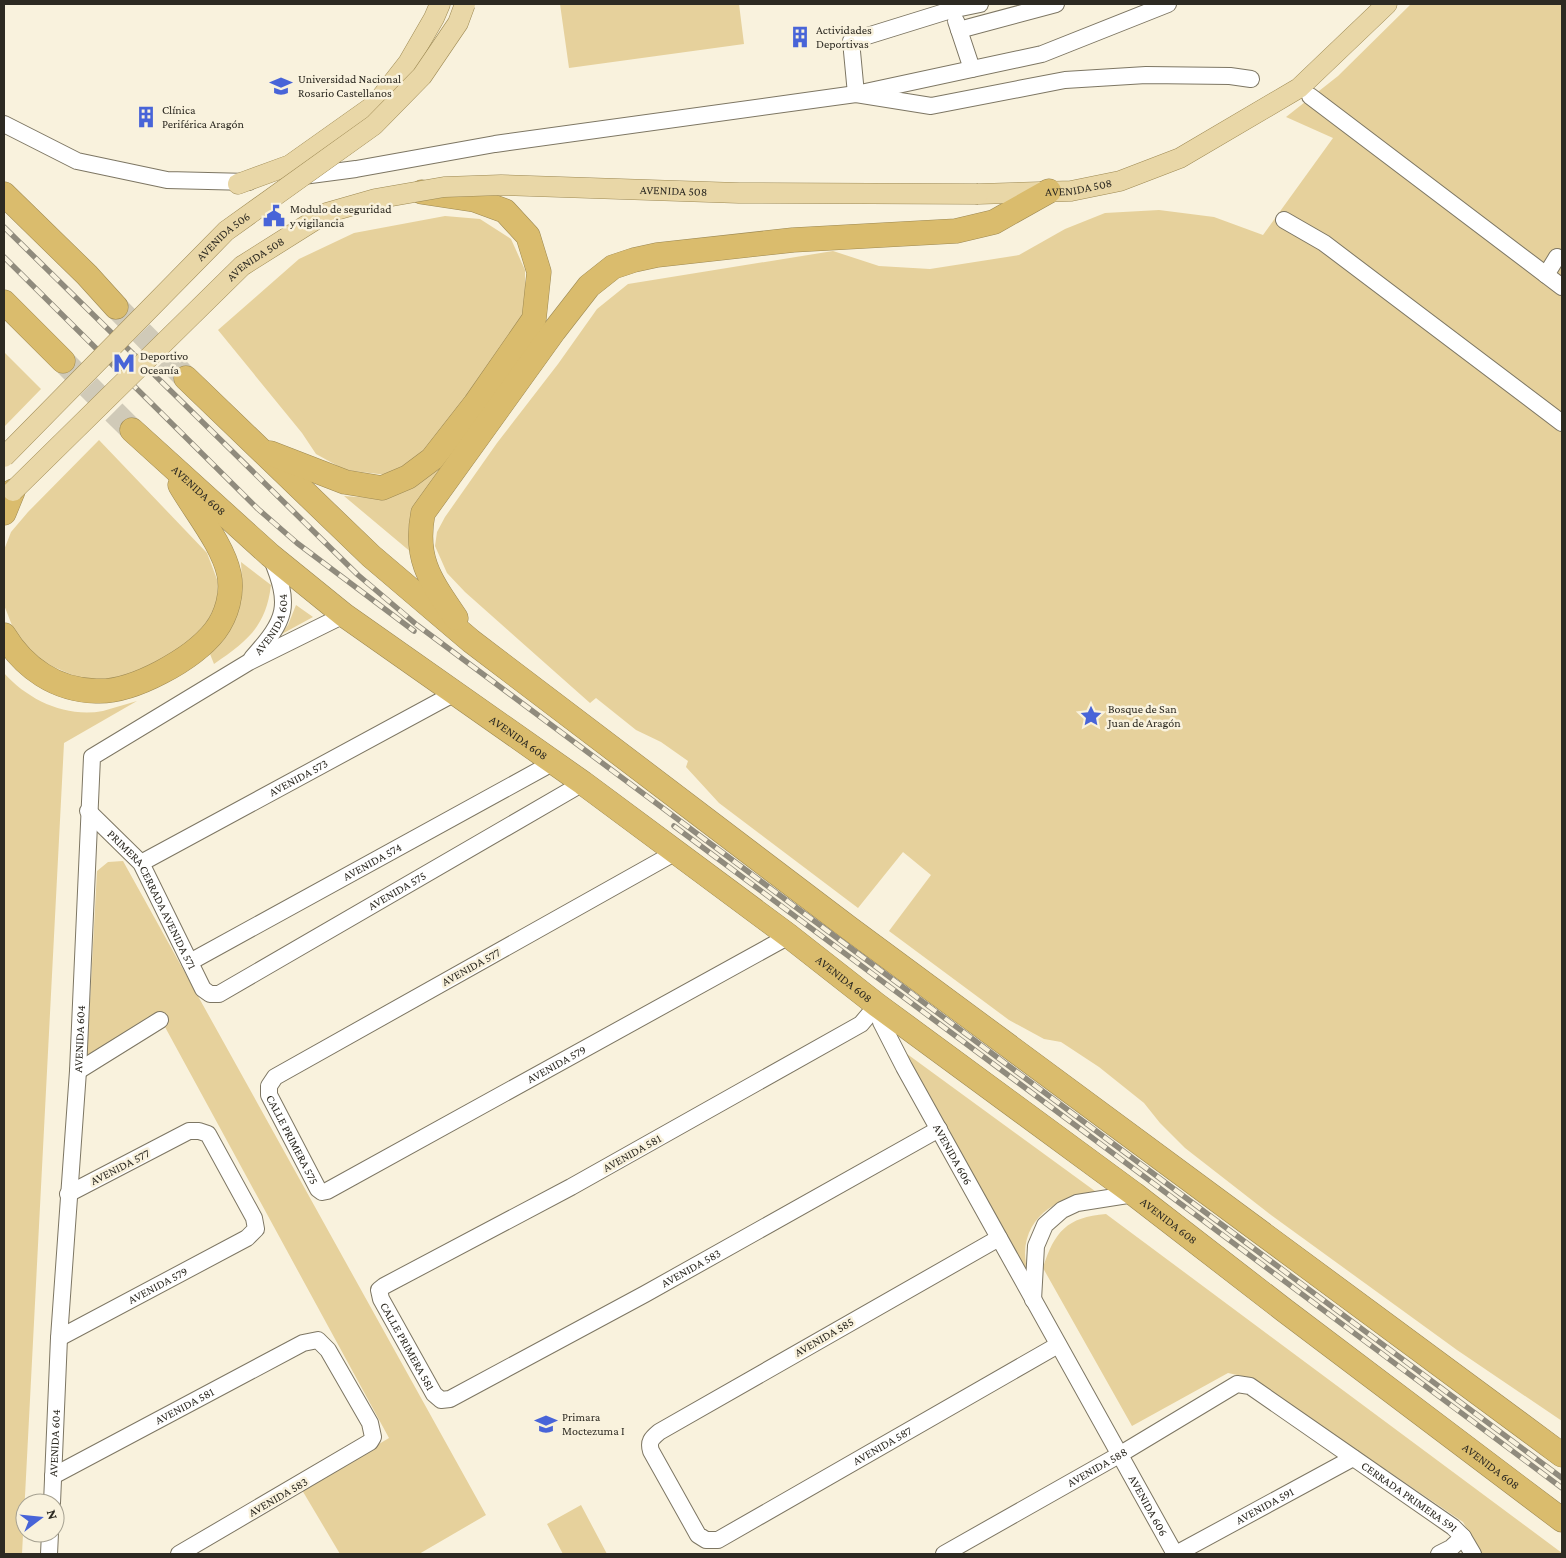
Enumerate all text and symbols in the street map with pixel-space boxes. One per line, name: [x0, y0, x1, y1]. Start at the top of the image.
place label: Actividades Deportivas: [816, 23, 872, 51]
building icon: Actividades Deportivas: [787, 24, 813, 50]
place label: Universidad Nacional Rosario Castellanos: [298, 72, 401, 100]
school or university icon: Universidad Nacional Rosario Castellanos: [268, 73, 294, 99]
place label: Clínica Periférica Aragón: [162, 103, 245, 131]
building icon: Clínica Periférica Aragón: [133, 104, 159, 130]
street label: AVENIDA 508: [1045, 176, 1113, 199]
street label: AVENIDA 508: [640, 183, 707, 199]
place label: Modulo de seguridad y vigilancia: [289, 202, 392, 230]
public building icon: Modulo de seguridad y vigilancia: [261, 203, 287, 229]
street label: AVENIDA 506: [193, 209, 253, 264]
street label: AVENIDA 508: [224, 234, 287, 284]
place label: Deportivo Oceanía: [140, 349, 188, 377]
metro station icon: Deportivo Oceanía: [111, 350, 137, 376]
street label: AVENIDA 608: [169, 462, 229, 518]
street label: AVENIDA 604: [251, 593, 290, 658]
place label: Bosque de San Juan de Aragón: [1107, 702, 1181, 730]
place icon: Bosque de San Juan de Aragón: [1078, 703, 1104, 729]
street label: AVENIDA 608: [487, 713, 550, 763]
street label: AVENIDA 573: [267, 756, 331, 799]
street label: PRIMERA CERRADA AVENIDA 571: [105, 827, 199, 972]
street label: AVENIDA 574: [340, 840, 404, 884]
street label: AVENIDA 575: [365, 868, 429, 913]
street label: AVENIDA 577: [439, 945, 503, 989]
street label: AVENIDA 608: [813, 953, 875, 1006]
street label: AVENIDA 604: [71, 1005, 88, 1073]
street label: AVENIDA 579: [525, 1042, 589, 1086]
street label: CALLE PRIMERA 575: [263, 1092, 321, 1187]
street label: AVENIDA 606: [930, 1121, 975, 1187]
street label: AVENIDA 581: [600, 1131, 664, 1175]
street label: AVENIDA 577: [88, 1146, 152, 1188]
street label: AVENIDA 608: [1138, 1195, 1200, 1247]
street label: AVENIDA 583: [659, 1246, 724, 1290]
street label: AVENIDA 579: [126, 1264, 190, 1307]
street label: CALLE PRIMERA 581: [377, 1300, 438, 1393]
street label: AVENIDA 585: [792, 1314, 856, 1360]
street label: AVENIDA 581: [153, 1385, 216, 1427]
street label: AVENIDA 604: [46, 1409, 63, 1477]
place label: Primara Moctezuma I: [562, 1410, 625, 1438]
school or university icon: Primara Moctezuma I: [533, 1411, 559, 1437]
street label: AVENIDA 587: [850, 1423, 915, 1468]
street label: AVENIDA 608: [1460, 1440, 1522, 1492]
street label: AVENIDA 588: [1065, 1445, 1130, 1490]
street label: CERRADA PRIMERA 591: [1359, 1458, 1461, 1535]
street label: AVENIDA 606: [1126, 1473, 1171, 1539]
street label: AVENIDA 583: [246, 1474, 310, 1520]
street label: AVENIDA 591: [1233, 1484, 1296, 1527]
north arrow: [15, 1493, 65, 1543]
text: N: [43, 1508, 62, 1522]

